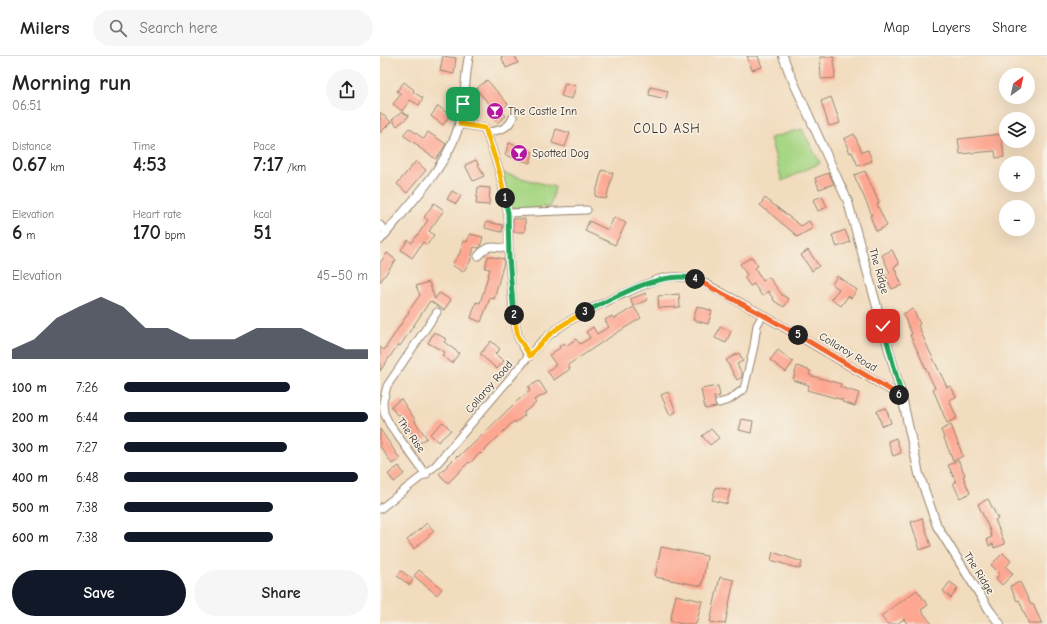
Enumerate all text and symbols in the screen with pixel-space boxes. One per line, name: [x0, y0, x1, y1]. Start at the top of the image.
search box: [93, 10, 373, 46]
text: Milers: [20, 17, 69, 39]
icon: search: [107, 17, 129, 39]
text: Search here: [139, 19, 218, 37]
text: Map: [883, 19, 910, 36]
text: Layers: [932, 19, 970, 36]
text: Share: [992, 19, 1027, 36]
north arrow: [999, 68, 1035, 104]
map controls: [999, 68, 1035, 236]
button: share: [326, 69, 368, 111]
text: Morning run: [12, 70, 131, 96]
pin: [446, 87, 480, 121]
icon: arrive: [452, 93, 474, 115]
text: 06:51: [12, 98, 42, 113]
bar icon: The Castle Inn: [485, 101, 505, 121]
place label: The Castle Inn: [508, 105, 577, 118]
button: layers: [999, 112, 1035, 148]
district label: COLD ASH: [633, 121, 701, 136]
text: Distance: [12, 140, 51, 153]
text: Time: [133, 140, 156, 153]
text: Pace: [253, 140, 276, 153]
bar icon: Spotted Dog: [509, 143, 529, 163]
place label: Spotted Dog: [532, 147, 589, 160]
text: 0.67: [12, 153, 47, 176]
text: 4:53: [133, 153, 167, 176]
text: 7:17: [253, 153, 283, 176]
button: +: [999, 156, 1035, 192]
text: km: [47, 161, 65, 174]
text: /km: [283, 161, 306, 174]
pin: 1: [495, 188, 515, 208]
text: 1: [503, 191, 507, 204]
button: −: [999, 200, 1035, 236]
text: Elevation: [12, 208, 54, 221]
text: Heart rate: [133, 208, 181, 221]
text: kcal: [253, 208, 272, 221]
text: 6: [12, 221, 22, 244]
text: 170: [133, 221, 161, 244]
text: 51: [253, 221, 272, 244]
text: m: [22, 229, 35, 242]
text: bpm: [161, 229, 185, 242]
street label: The Ridge: [866, 247, 892, 296]
text: Elevation: [12, 268, 62, 283]
text: 45–50 m: [317, 268, 368, 283]
pin: 4: [685, 269, 705, 289]
text: 4: [692, 272, 698, 285]
pin: 3: [575, 302, 595, 322]
pin: 2: [504, 305, 524, 325]
text: 3: [582, 305, 588, 318]
text: 2: [511, 308, 517, 321]
pin: [866, 309, 900, 343]
icon: check: [872, 315, 894, 337]
pin: 5: [788, 325, 808, 345]
text: 5: [795, 328, 801, 341]
street label: Collaroy Road: [817, 330, 879, 374]
street label: Collaroy Road: [463, 358, 515, 416]
text: 100 m: [12, 380, 47, 395]
text: 7:26: [76, 380, 98, 395]
pin: 6: [889, 385, 909, 405]
text: 6: [896, 388, 902, 401]
text: 200 m: [12, 410, 48, 425]
text: 6:44: [76, 410, 98, 425]
street label: The Rise: [394, 415, 428, 455]
text: 300 m: [12, 440, 48, 455]
text: 7:27: [76, 440, 97, 455]
text: 400 m: [12, 470, 48, 485]
text: 6:48: [76, 470, 98, 485]
text: 500 m: [12, 500, 49, 515]
text: 7:38: [76, 500, 98, 515]
text: 600 m: [12, 530, 49, 545]
text: 7:38: [76, 530, 98, 545]
street label: The Ridge: [961, 550, 997, 597]
button: Save: [12, 570, 186, 616]
button: Share: [194, 570, 368, 616]

